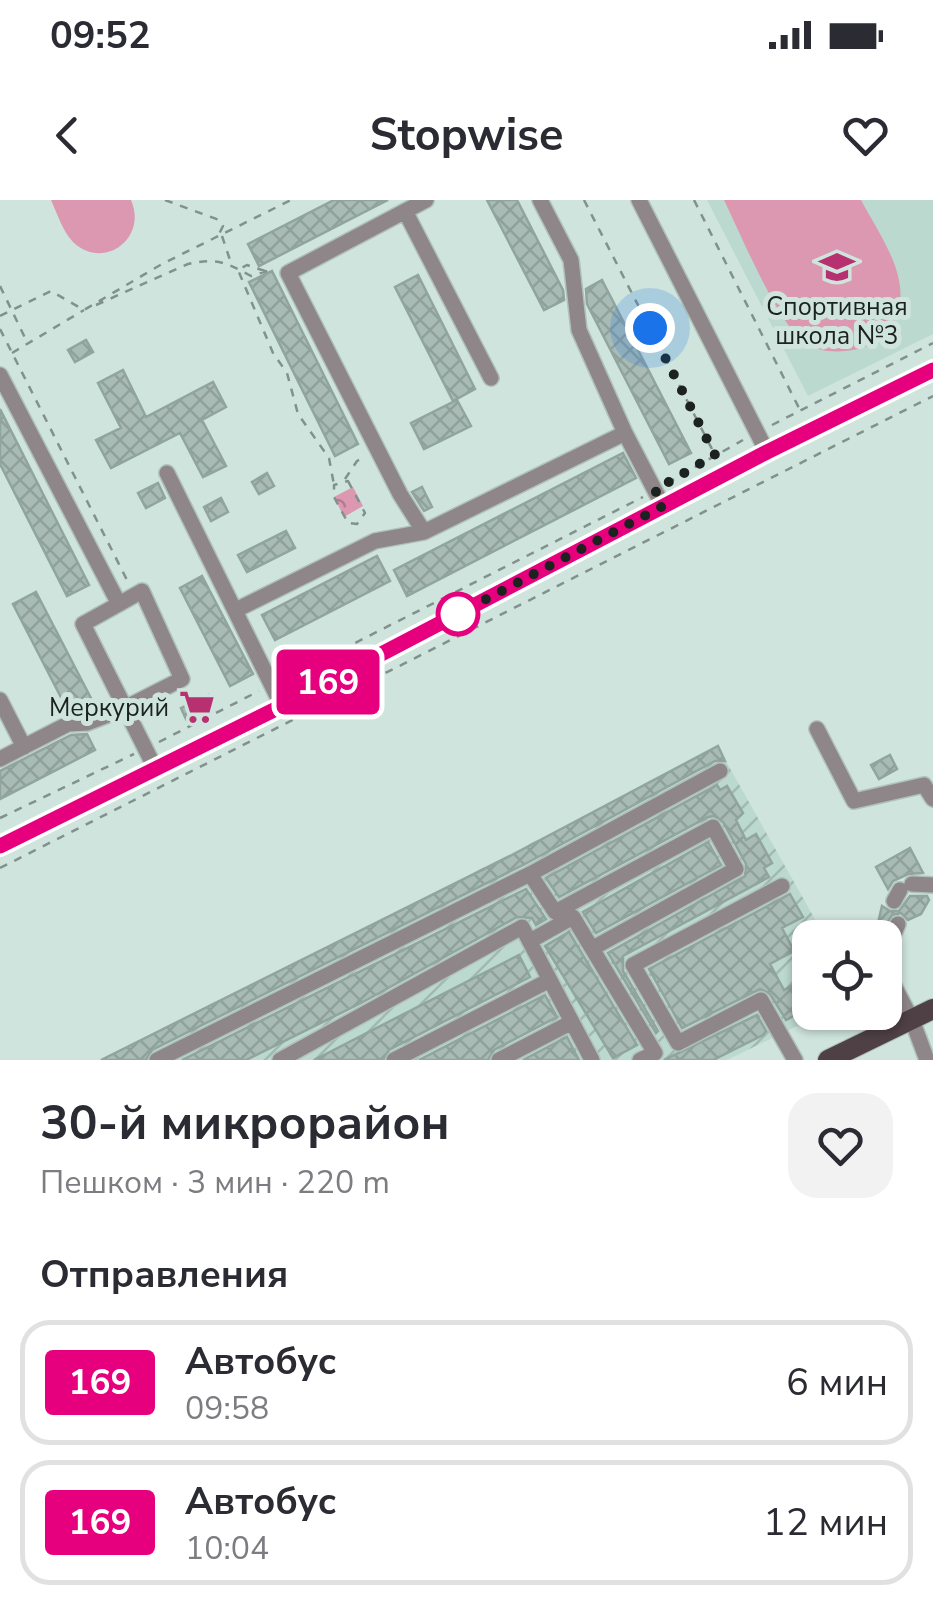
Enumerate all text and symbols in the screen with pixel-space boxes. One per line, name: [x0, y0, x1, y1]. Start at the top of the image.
text: 09:52: [50, 10, 151, 61]
text: Stopwise: [370, 105, 563, 166]
icon: back: [40, 108, 95, 163]
icon: heart: [838, 108, 893, 163]
school or university icon: Спортивная школа №3: [818, 248, 856, 286]
place label: Спортивная школа №3: [766, 290, 908, 353]
your location: [625, 303, 675, 353]
unlabelled marker: [437, 593, 479, 635]
line badge: 169: [270, 650, 386, 714]
text: 169: [296, 659, 360, 706]
supermarket icon: Меркурий: [178, 688, 216, 726]
place label: Меркурий: [49, 691, 169, 725]
map controls: [792, 920, 902, 1030]
button: locate: [792, 920, 902, 1030]
text: 30-й микрорайон: [40, 1090, 450, 1156]
button: heart: [788, 1093, 893, 1198]
text: Пешком · 3 мин · 220 m: [40, 1161, 390, 1204]
text: Отправления: [40, 1249, 288, 1300]
text: Автобус: [185, 1336, 336, 1387]
text: 6 мин: [786, 1357, 888, 1408]
text: 169: [68, 1359, 132, 1406]
text: 09:58: [185, 1387, 269, 1430]
text: Автобус: [185, 1476, 336, 1527]
text: 12 мин: [763, 1497, 888, 1548]
text: 169: [68, 1499, 132, 1546]
text: 10:04: [185, 1527, 269, 1570]

